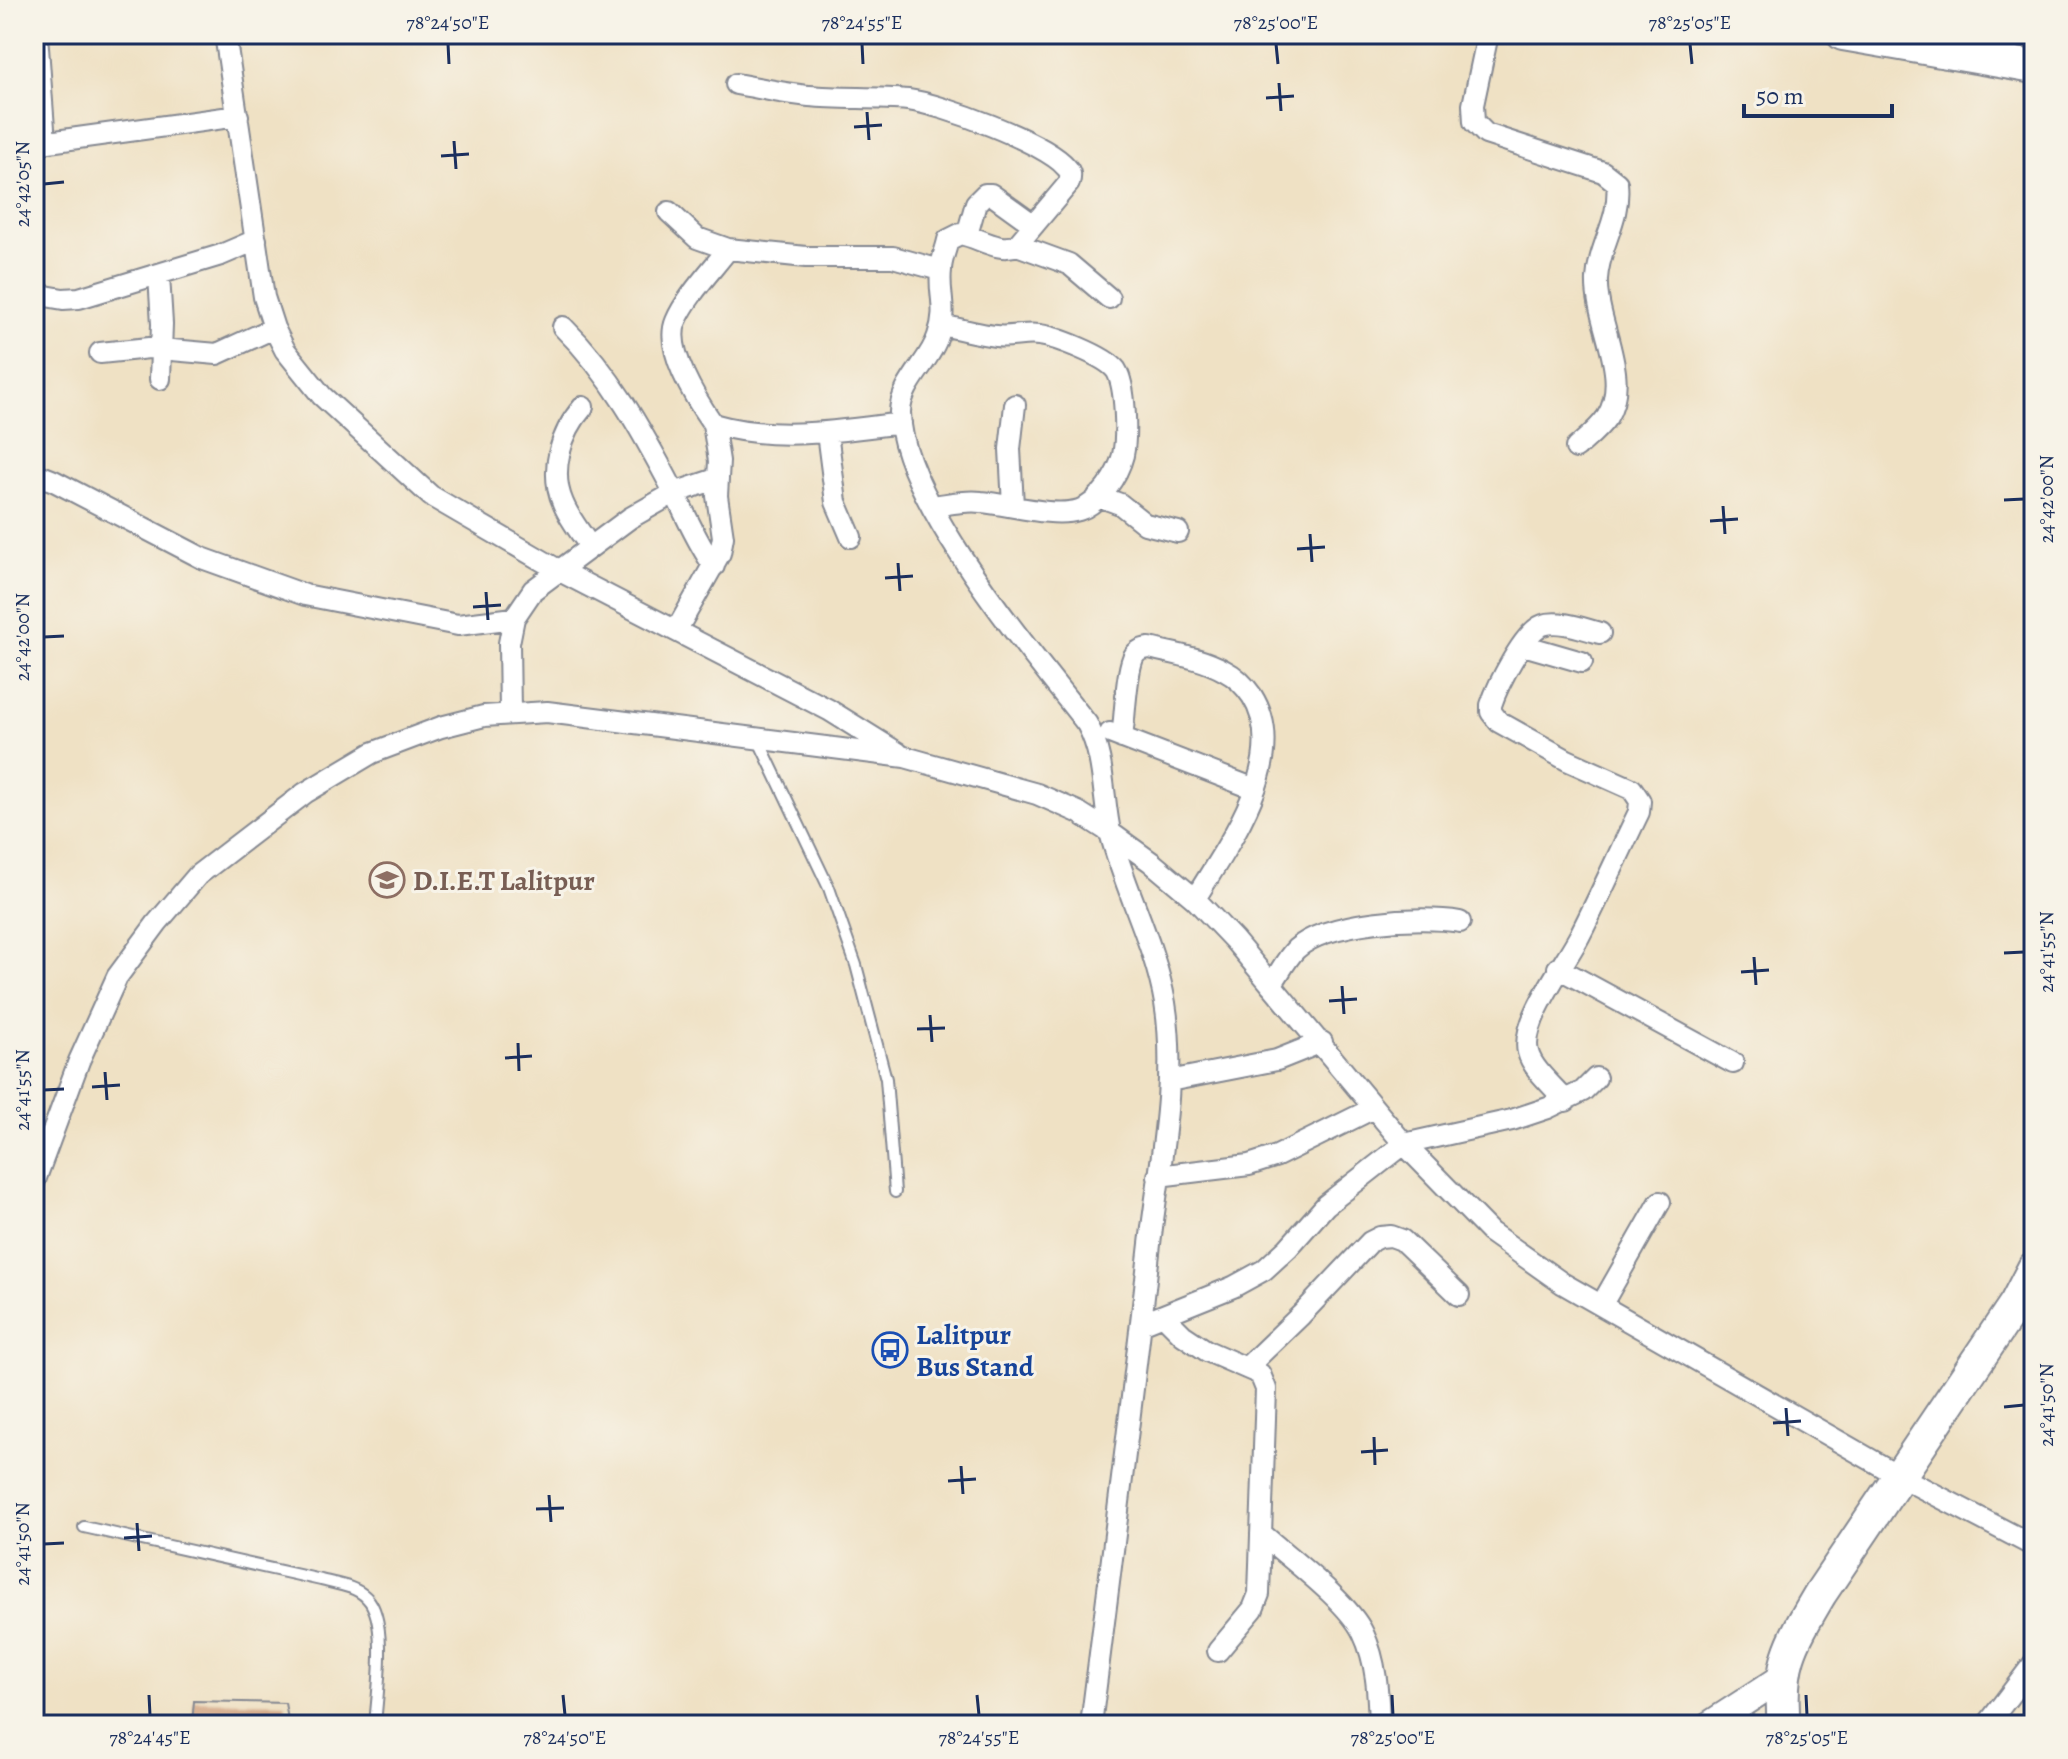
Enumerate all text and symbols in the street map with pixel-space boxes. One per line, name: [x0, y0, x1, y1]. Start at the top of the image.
text: 78°24'50"E: [406, 9, 490, 36]
text: 78°24'55"E: [821, 9, 903, 36]
text: 78°25'00"E: [1234, 9, 1318, 36]
text: 78°25'05"E: [1649, 9, 1731, 36]
scale bar: [1744, 68, 1892, 118]
text: 50 m: [1756, 80, 1804, 112]
text: 24°42'05"N: [9, 141, 36, 227]
text: 24°42'00"N: [2033, 455, 2060, 543]
text: 24°42'00"N: [9, 593, 36, 681]
school or university icon: D.I.E.T Lalitpur: [368, 861, 406, 899]
place label: D.I.E.T Lalitpur: [413, 862, 595, 900]
text: 24°41'55"N: [2033, 911, 2060, 993]
text: 24°41'55"N: [9, 1049, 36, 1131]
place label: Lalitpur Bus Stand: [916, 1316, 1035, 1386]
bus stop icon: Lalitpur Bus Stand: [871, 1331, 909, 1369]
text: 24°41'50"N: [2033, 1363, 2060, 1447]
text: 24°41'50"N: [9, 1502, 36, 1586]
text: 78°24'45"E: [109, 1724, 191, 1751]
text: 78°24'50"E: [523, 1724, 607, 1751]
text: 78°24'55"E: [938, 1724, 1020, 1751]
text: 78°25'00"E: [1351, 1724, 1435, 1751]
text: 78°25'05"E: [1766, 1724, 1848, 1751]

